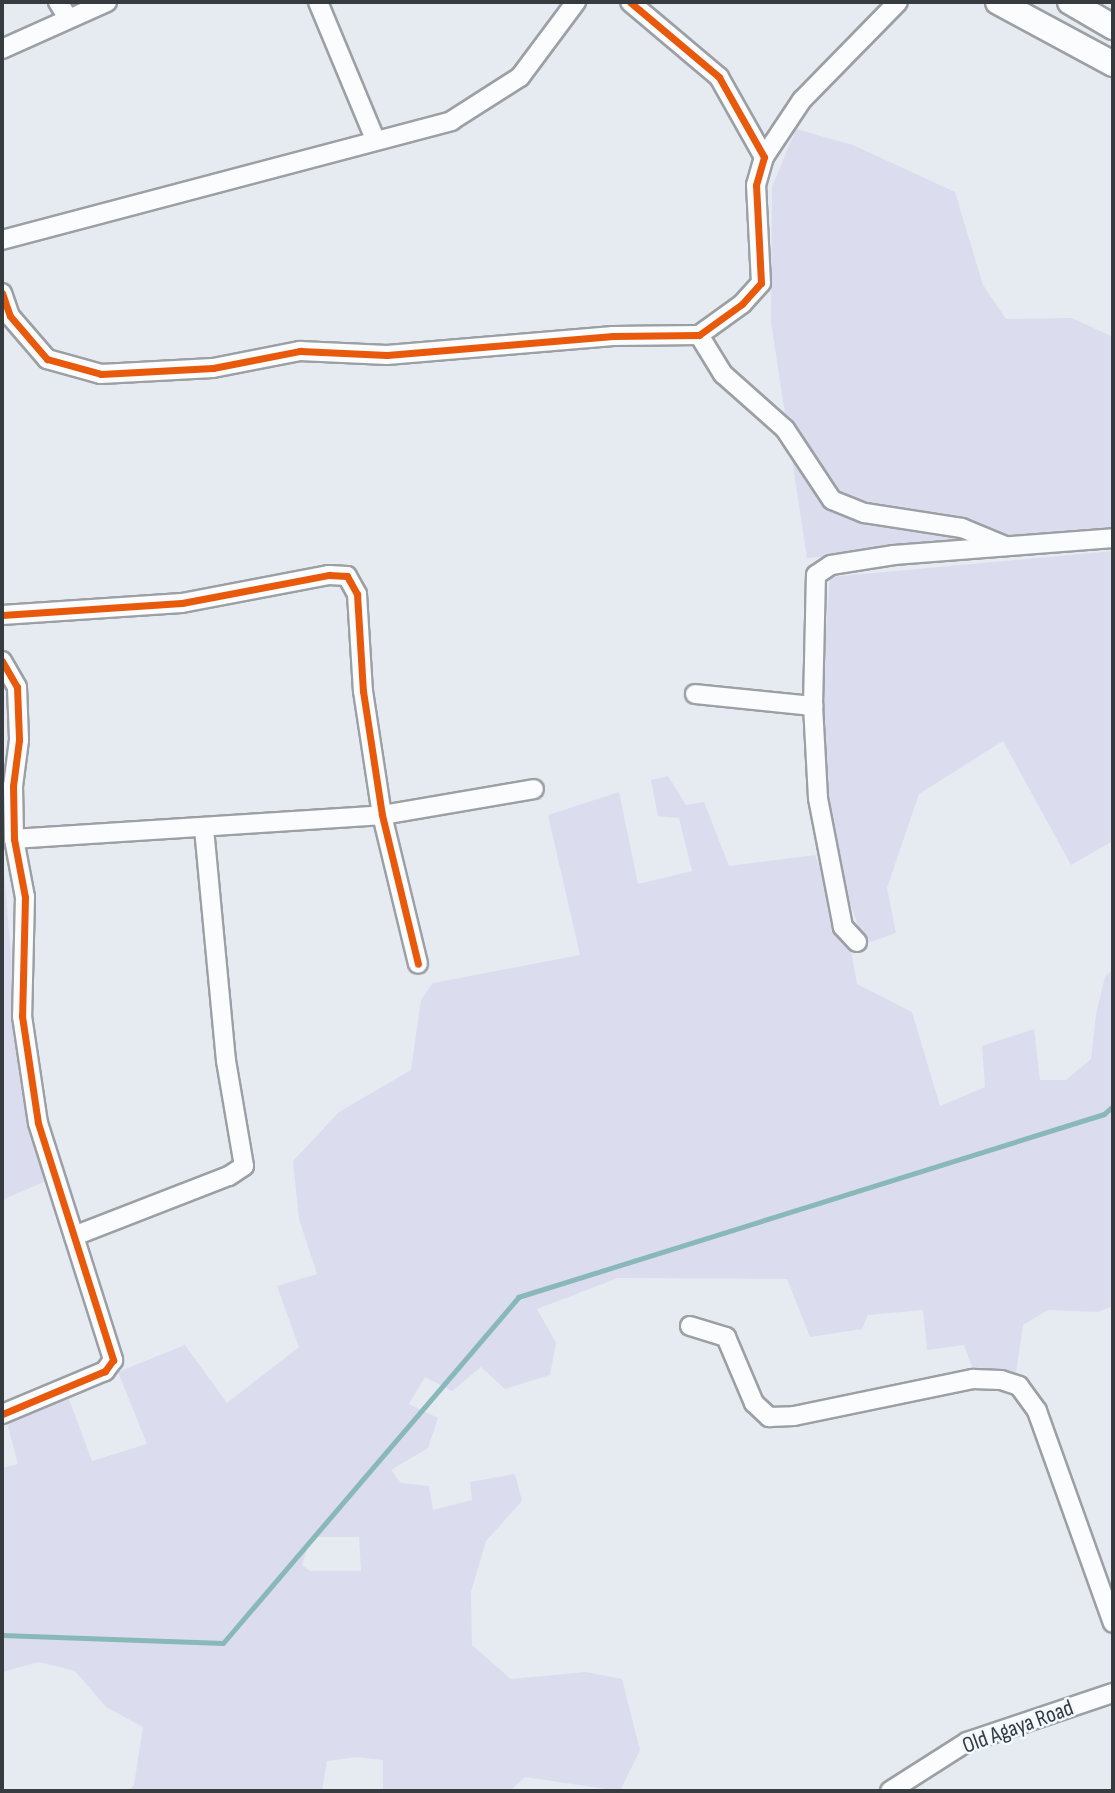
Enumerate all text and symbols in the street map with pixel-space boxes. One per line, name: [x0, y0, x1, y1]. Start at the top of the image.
street label: Old Agaya Road: [959, 1694, 1077, 1760]

